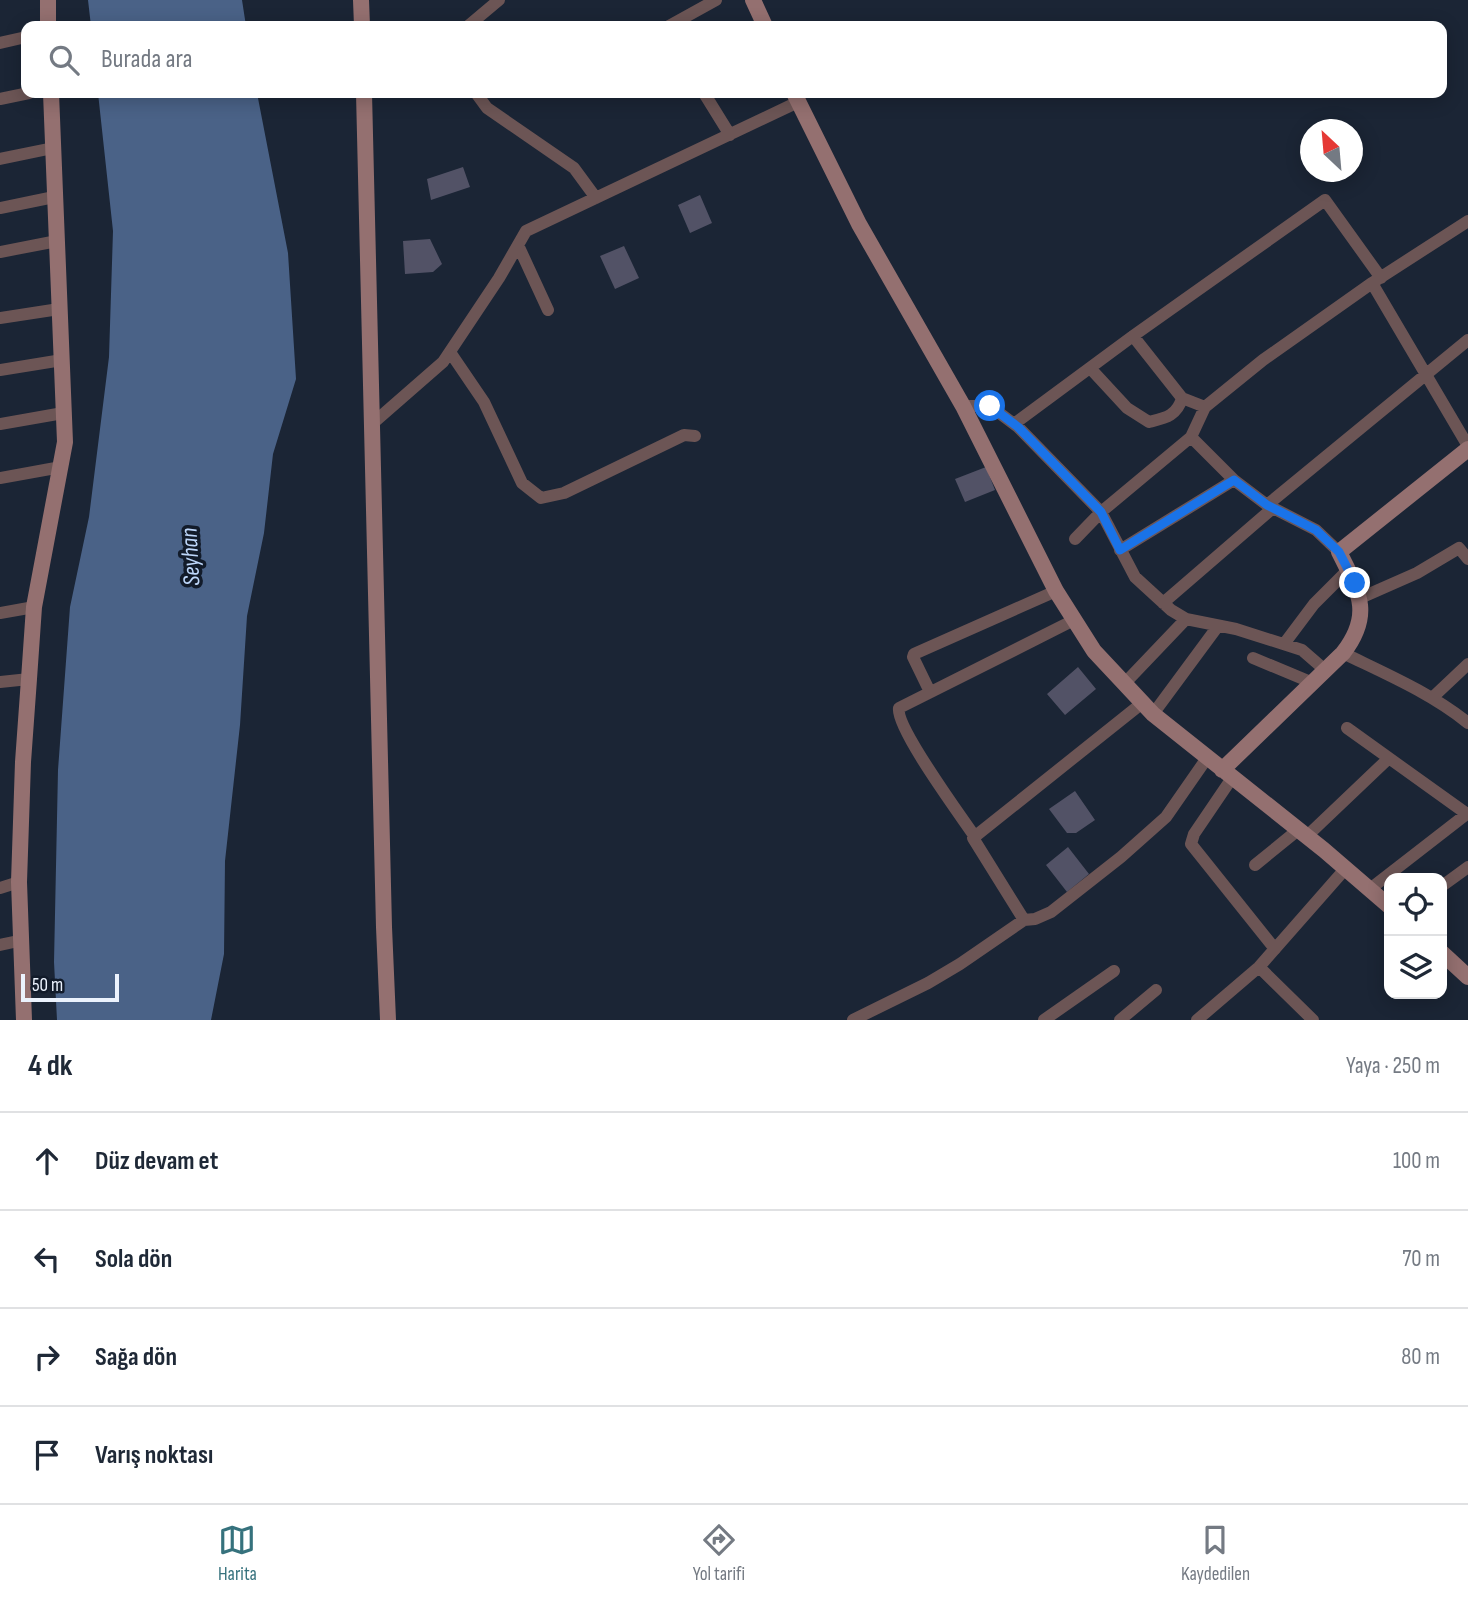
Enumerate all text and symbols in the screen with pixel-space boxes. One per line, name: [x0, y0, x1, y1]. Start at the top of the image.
search box: [21, 21, 1447, 98]
icon: search: [45, 41, 83, 79]
text: Burada ara: [101, 44, 193, 75]
north arrow: [1300, 119, 1363, 182]
route start: [974, 390, 1005, 421]
water label: Seyhan: [174, 527, 207, 587]
route end: [1339, 567, 1370, 598]
map controls: [1384, 873, 1447, 999]
button: locate: [1384, 873, 1447, 936]
button: layers: [1384, 936, 1447, 999]
scale bar: [21, 971, 119, 1003]
text: 50 m: [32, 974, 63, 997]
text: 4 dk: [28, 1048, 72, 1084]
text: Yaya · 250 m: [1346, 1052, 1440, 1080]
icon: ahead: [28, 1142, 66, 1180]
text: Düz devam et: [95, 1146, 218, 1177]
text: 100 m: [1393, 1147, 1440, 1175]
icon: left: [28, 1240, 66, 1278]
text: Sola dön: [95, 1244, 172, 1275]
text: 70 m: [1402, 1245, 1440, 1273]
icon: right: [28, 1338, 66, 1376]
text: Sağa dön: [95, 1342, 177, 1373]
text: 80 m: [1401, 1343, 1440, 1371]
icon: arrive: [28, 1436, 66, 1474]
text: Varış noktası: [95, 1440, 213, 1471]
tab: Harita: [218, 1521, 257, 1586]
tab: Yol tarifi: [693, 1521, 745, 1586]
tab: Kaydedilen: [1181, 1521, 1250, 1586]

